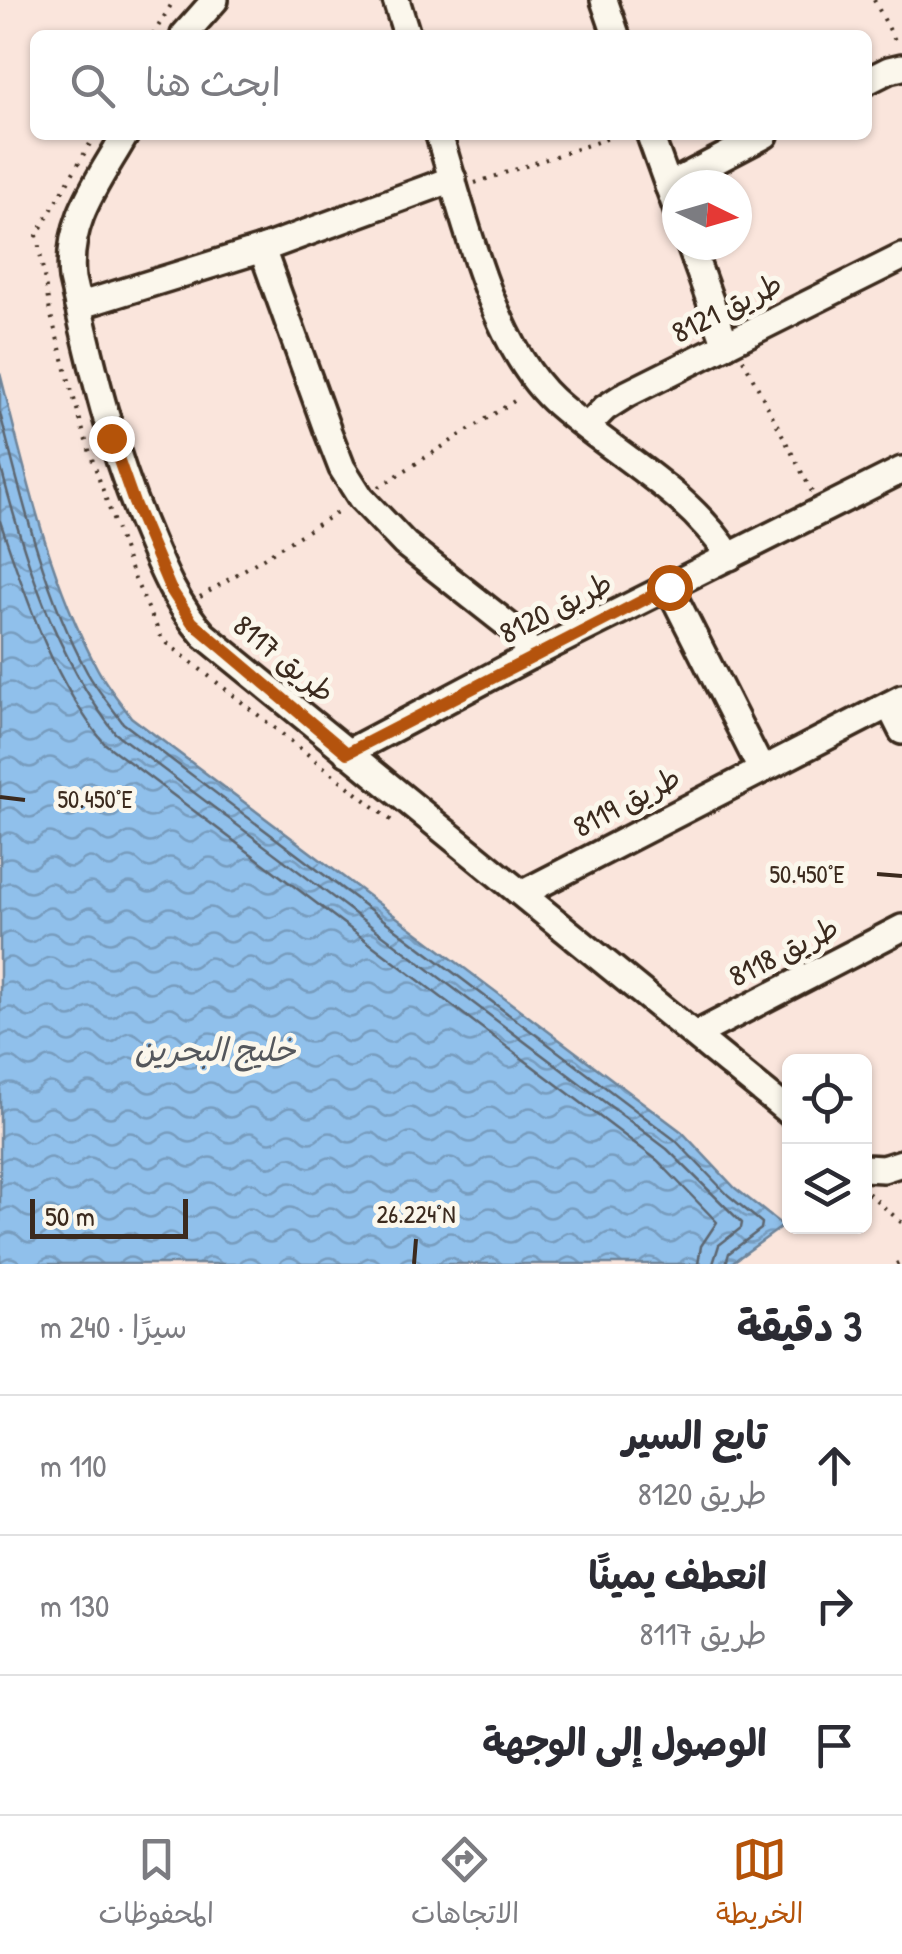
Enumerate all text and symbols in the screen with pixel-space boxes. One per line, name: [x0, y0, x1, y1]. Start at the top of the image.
search box: [30, 30, 872, 140]
text: ابحث هنا: [145, 56, 281, 108]
icon: search: [65, 58, 120, 113]
north arrow: [662, 170, 752, 260]
street label: طريق 8121: [665, 262, 789, 352]
route end: [89, 416, 135, 462]
street label: طريق 8120: [492, 562, 619, 652]
route start: [647, 565, 693, 611]
street label: طريق 8117: [226, 605, 344, 711]
street label: طريق 8119: [566, 756, 687, 846]
text: 50.450°E: [57, 782, 133, 816]
text: 50.450°E: [769, 857, 845, 891]
street label: طريق 8118: [722, 907, 845, 996]
water label: خليج البحرين: [134, 1028, 297, 1072]
map controls: [782, 1054, 872, 1234]
button: locate: [782, 1054, 872, 1144]
button: layers: [782, 1144, 872, 1234]
scale bar: [30, 1194, 188, 1238]
text: 50 m: [45, 1197, 95, 1235]
text: 26.224°N: [377, 1197, 455, 1231]
text: 3 دقيقة: [737, 1297, 862, 1354]
text: سيرًا · 240 m: [40, 1305, 187, 1348]
text: تابع السير: [623, 1409, 767, 1461]
icon: ahead: [807, 1438, 862, 1493]
text: 110 m: [40, 1444, 107, 1487]
text: طريق 8120: [638, 1472, 767, 1515]
text: انعطف يمينًا: [589, 1549, 767, 1601]
icon: right: [807, 1578, 862, 1633]
text: 130 m: [40, 1584, 109, 1627]
text: طريق 8117: [640, 1612, 767, 1655]
text: الوصول إلى الوجهة: [482, 1716, 767, 1768]
icon: arrive: [807, 1718, 862, 1773]
tab: المحفوظات: [99, 1832, 214, 1938]
tab: الاتجاهات: [411, 1832, 519, 1938]
tab: الخريطة: [716, 1832, 803, 1938]

